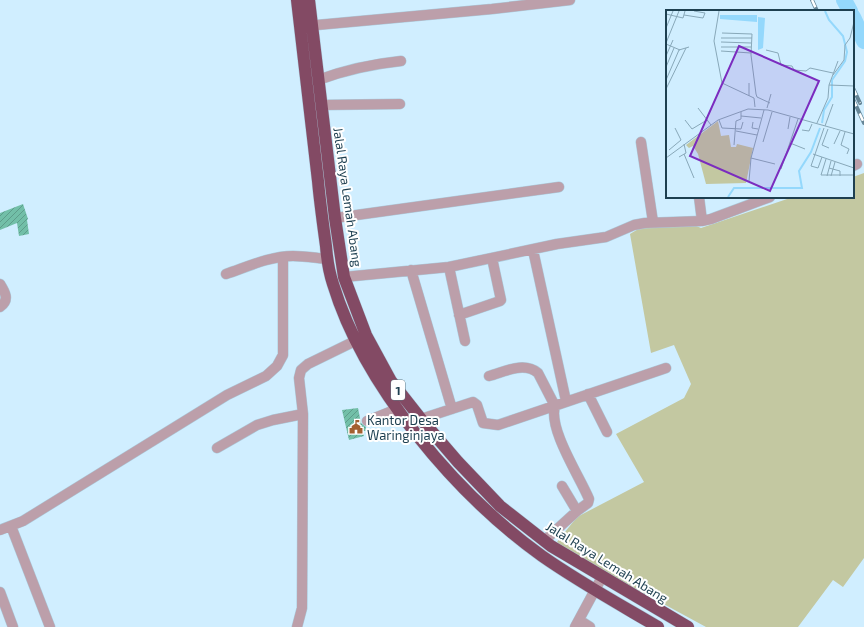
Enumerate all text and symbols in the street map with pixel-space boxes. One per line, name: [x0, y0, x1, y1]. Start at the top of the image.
inset map: [666, 10, 854, 198]
street label: Jalal Raya Lemah Abang: [330, 126, 366, 268]
road number: 1: [391, 380, 405, 400]
place label: Kantor Desa Waringinjaya: [367, 412, 445, 443]
public building icon: Kantor Desa Waringinjaya: [348, 419, 364, 435]
street label: Jalal Raya Lemah Abang: [543, 518, 671, 606]

